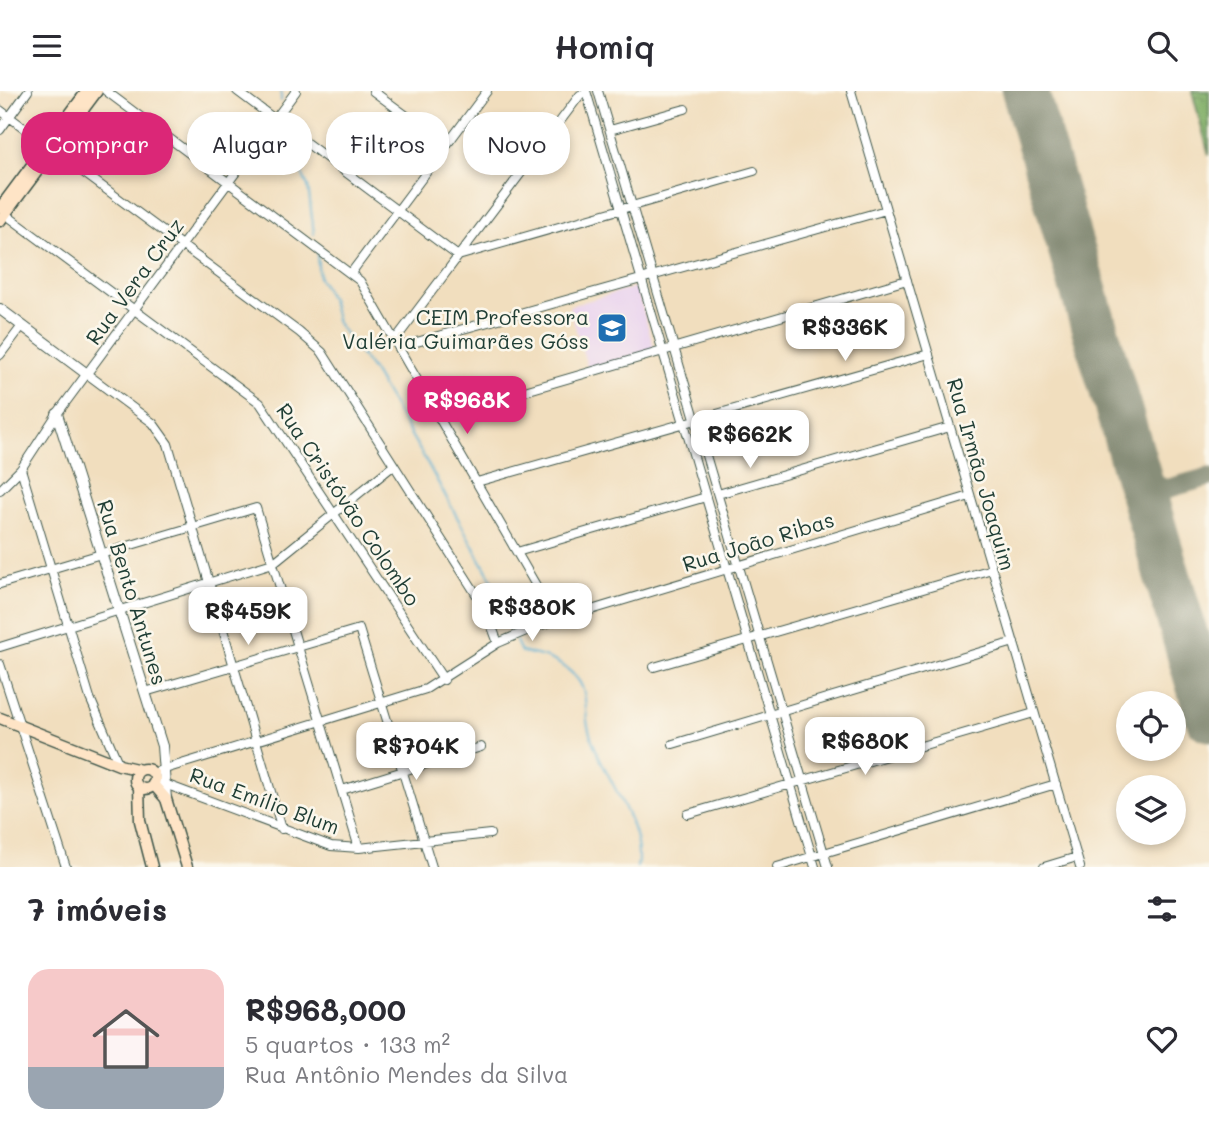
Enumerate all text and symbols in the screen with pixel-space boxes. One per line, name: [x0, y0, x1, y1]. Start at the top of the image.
text: Homiq: [554, 25, 655, 67]
icon: menu: [28, 27, 66, 65]
icon: search: [1143, 27, 1181, 65]
chip: Comprar: [21, 112, 173, 175]
chip: Alugar: [187, 112, 312, 175]
chip: Filtros: [326, 112, 449, 175]
chip: Novo: [463, 112, 570, 175]
street label: Rua Vera Cruz: [79, 212, 189, 350]
place label: CEIM Professora Valéria Guimarães Góss: [342, 303, 589, 354]
pin: R$336K: [788, 303, 902, 363]
school or university icon: CEIM Professora Valéria Guimarães Góss: [595, 311, 629, 345]
text: R$336K: [802, 311, 888, 341]
street label: Rua Irmão Joaquim: [942, 375, 1022, 573]
pin: R$968K: [410, 377, 524, 436]
text: R$968K: [423, 384, 511, 414]
street label: Rua Cristóvão Colombo: [271, 397, 427, 611]
pin: R$662K: [693, 411, 807, 470]
text: R$662K: [707, 418, 793, 448]
street label: Rua Bento Antunes: [92, 496, 174, 688]
street label: Rua João Ribas: [679, 505, 837, 577]
pin: R$380K: [475, 583, 589, 643]
pin: R$459K: [191, 587, 305, 647]
text: R$380K: [488, 591, 576, 621]
text: R$459K: [204, 595, 292, 625]
map controls: [1116, 691, 1186, 845]
button: locate: [1116, 691, 1186, 761]
pin: R$680K: [808, 717, 922, 777]
pin: R$704K: [359, 723, 473, 782]
text: R$680K: [821, 725, 909, 755]
text: R$704K: [372, 730, 460, 760]
street label: Rua Emílio Blum: [186, 760, 344, 840]
button: layers: [1116, 775, 1186, 845]
text: 7 imóveis: [28, 889, 167, 929]
icon: filters: [1143, 890, 1181, 928]
text: R$968,000: [245, 989, 406, 1029]
icon: home: [84, 997, 168, 1081]
icon: heart: [1143, 1020, 1181, 1058]
text: 5 quartos · 133 m²: [245, 1029, 450, 1059]
text: Rua Antônio Mendes da Silva: [245, 1059, 568, 1089]

